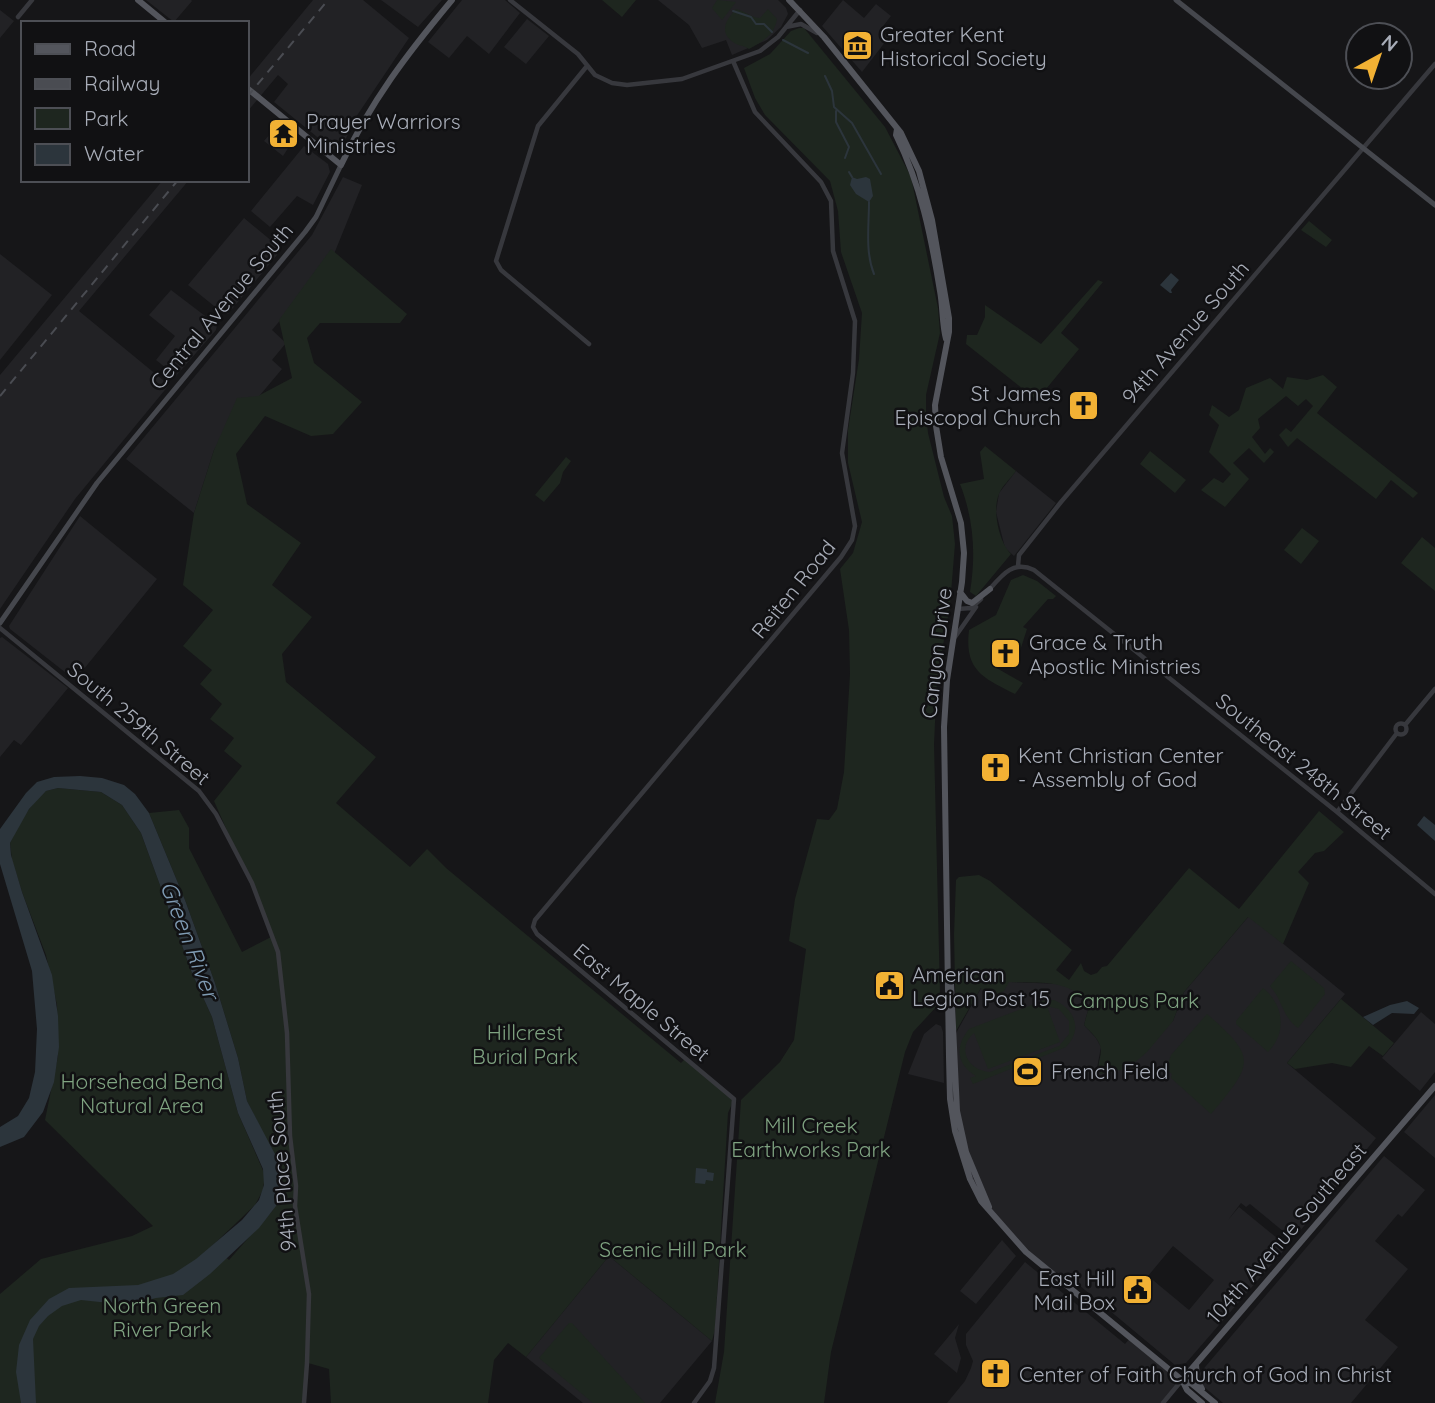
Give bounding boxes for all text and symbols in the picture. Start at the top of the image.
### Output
legend [21,21,248,182]
place label: Greater Kent Historical Society [880,21,1047,71]
north arrow [1344,21,1414,91]
museum icon: Greater Kent Historical Society [840,29,874,63]
text: N [1377,29,1403,57]
text: Road [84,35,136,61]
text: Railway [84,70,160,96]
text: Park [84,105,128,131]
place label: Prayer Warriors Ministries [306,108,461,158]
temple icon: Prayer Warriors Ministries [266,116,300,150]
text: Water [84,140,144,166]
street label: Central Avenue South [144,218,298,394]
street label: 94th Avenue South [1116,255,1254,409]
place label: St James Episcopal Church [894,380,1061,430]
church icon: St James Episcopal Church [1067,388,1101,422]
street label: Reiten Road [745,535,841,643]
street label: Canyon Drive [915,586,957,720]
place label: Grace & Truth Apostlic Ministries [1029,629,1201,679]
church icon: Grace & Truth Apostlic Ministries [989,637,1023,671]
street label: South 259th Street [62,656,216,790]
street label: Southeast 248th Street [1211,687,1397,845]
place label: Kent Christian Center - Assembly of God [1018,742,1224,792]
church icon: Kent Christian Center - Assembly of God [978,750,1012,784]
water label: Green River [154,877,227,1006]
street label: East Maple Street [569,937,715,1067]
place label: American Legion Post 15 [912,961,1050,1011]
public building icon: American Legion Post 15 [872,969,906,1003]
park label: Campus Park [1069,987,1199,1013]
park label: Hillcrest Burial Park [472,1019,578,1069]
sports icon: French Field [1011,1054,1045,1088]
place label: French Field [1051,1058,1168,1084]
park label: Horsehead Bend Natural Area [60,1068,224,1118]
street label: 94th Place South [261,1089,301,1253]
park label: Mill Creek Earthworks Park [731,1112,891,1162]
street label: 104th Avenue Southeast [1200,1137,1372,1329]
park label: Scenic Hill Park [599,1236,747,1262]
place label: East Hill Mail Box [1034,1265,1115,1315]
public building icon: East Hill Mail Box [1121,1273,1155,1307]
park label: North Green River Park [103,1292,221,1342]
church icon: Center of Faith Church of God in Christ [979,1357,1013,1391]
place label: Center of Faith Church of God in Christ [1019,1361,1392,1387]

